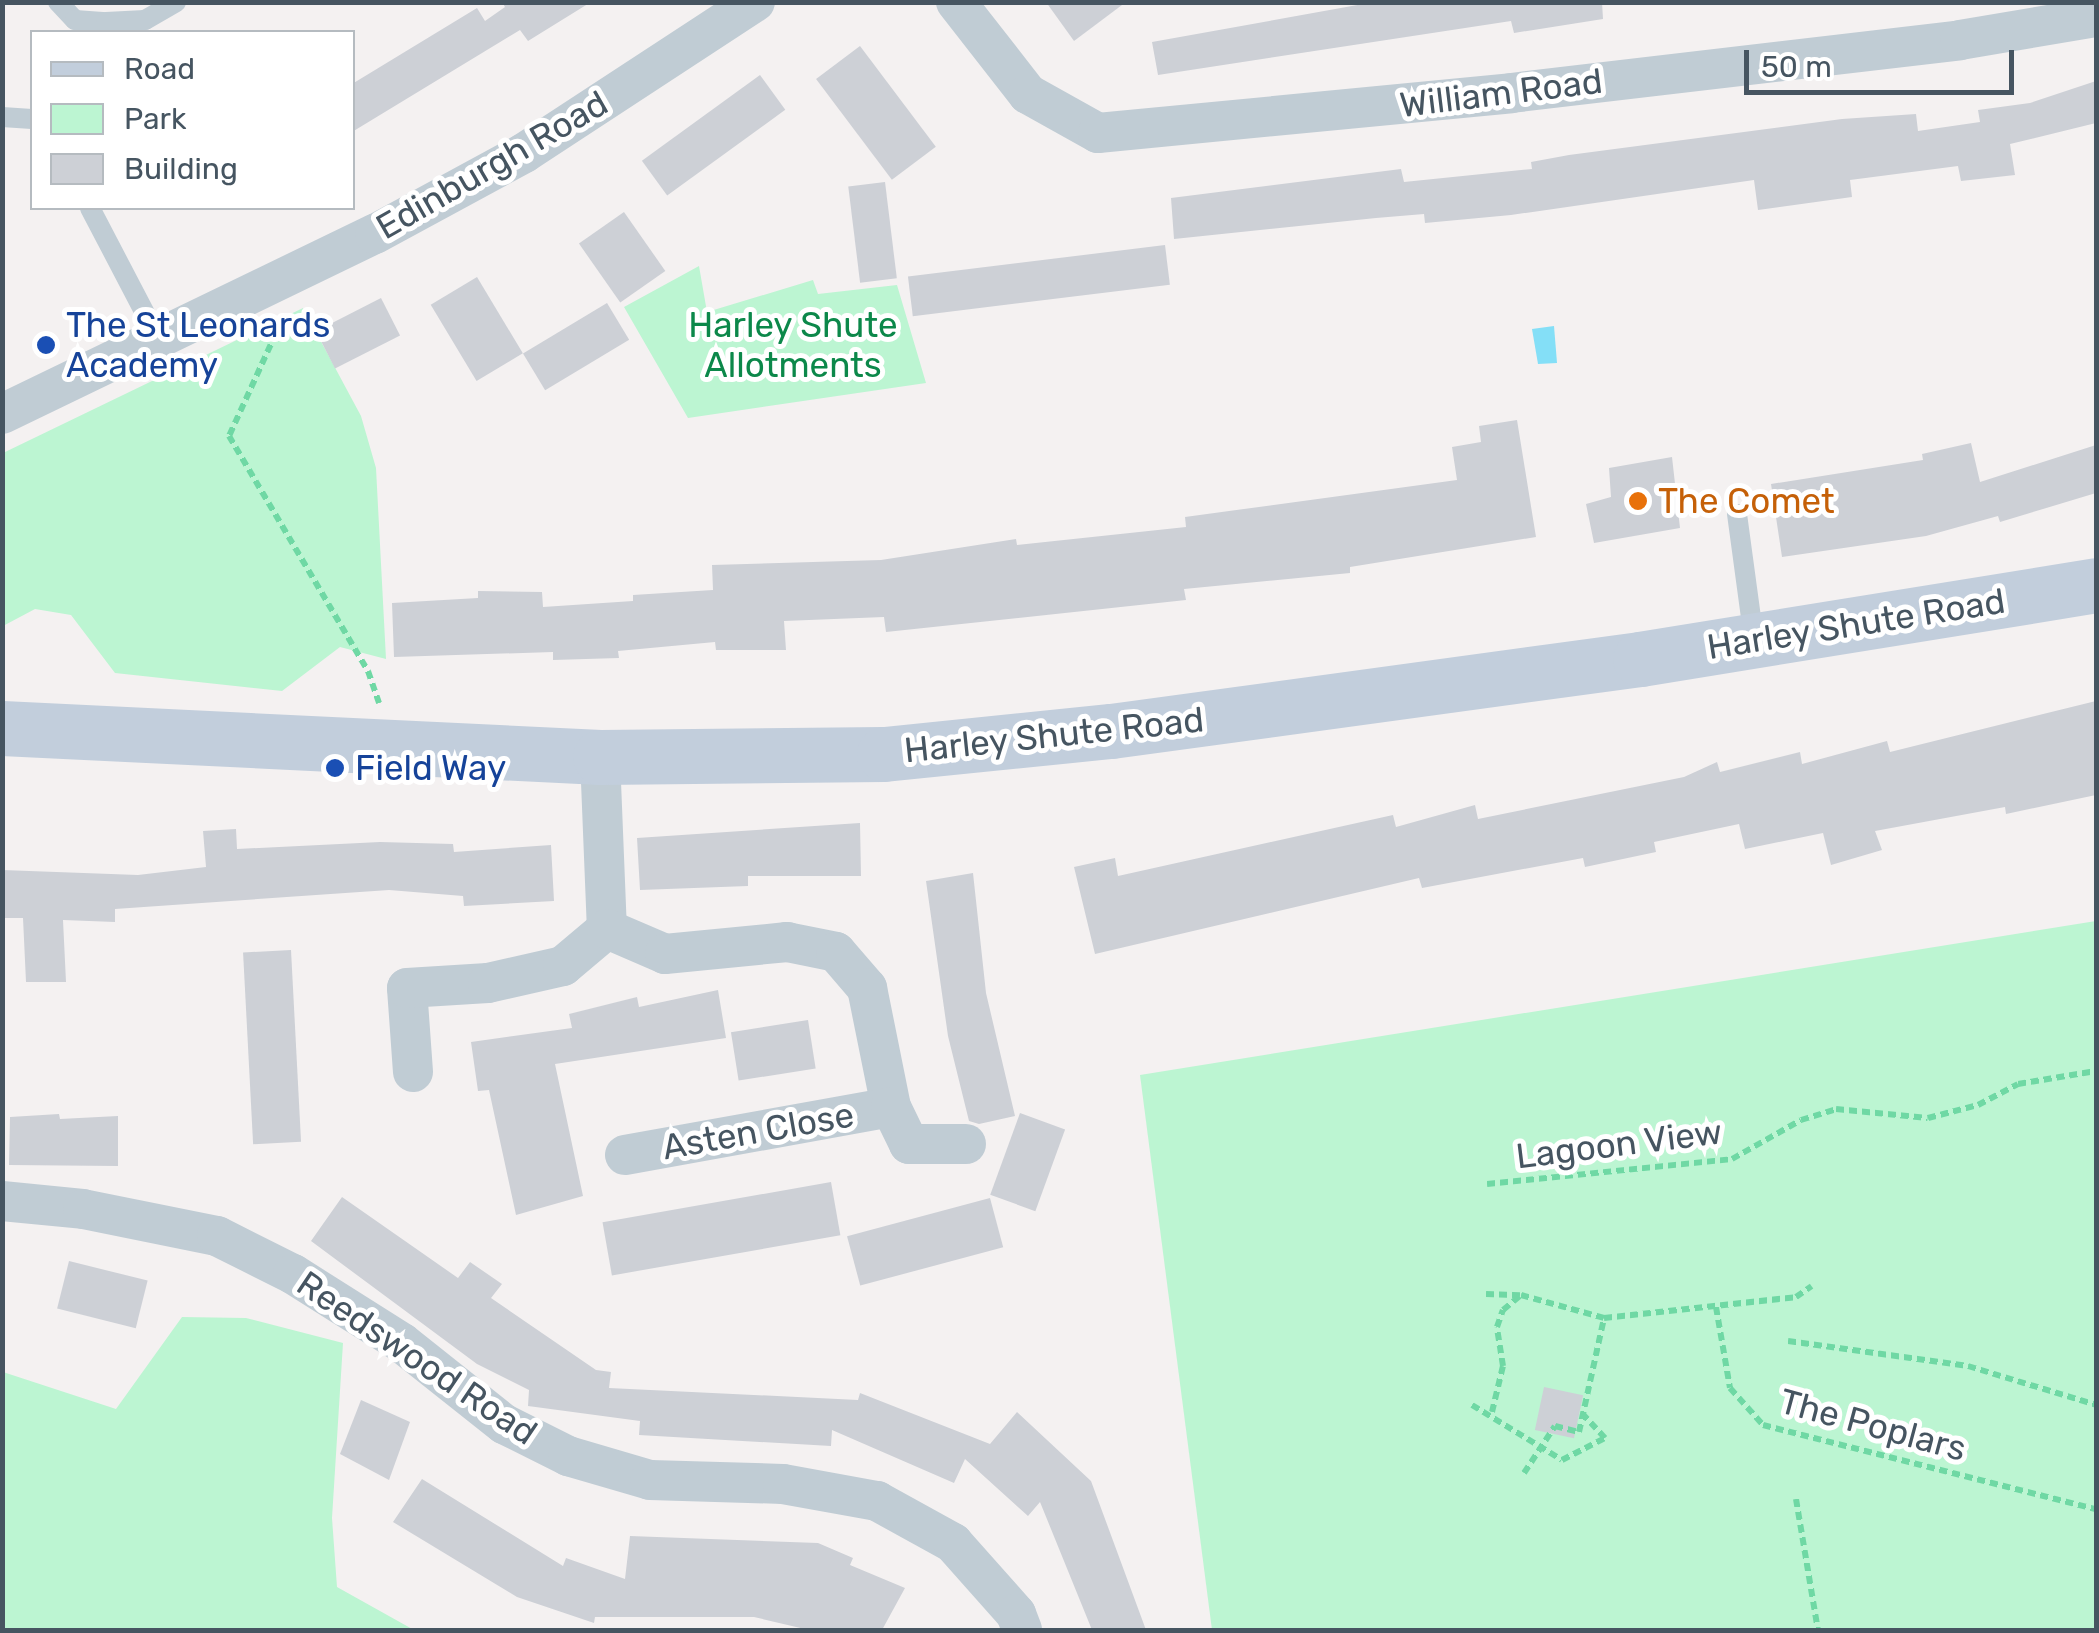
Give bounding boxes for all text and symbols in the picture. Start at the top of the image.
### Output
legend [30,30,355,210]
scale bar [1749,30,2019,92]
text: 50 m [1761,49,1832,85]
text: Road [124,51,195,87]
street label: William Road [1397,60,1605,126]
street label: Edinburgh Road [369,82,615,248]
text: Park [124,101,186,137]
text: Building [124,151,238,187]
place label: The St Leonards Academy [66,304,330,386]
park label: Harley Shute Allotments [688,304,898,386]
marker: The St Leonards Academy [35,334,57,356]
place label: The Comet [1658,480,1835,522]
marker: The Comet [1627,490,1649,512]
street label: Harley Shute Road [1704,580,2008,668]
street label: Harley Shute Road [902,698,1206,772]
place label: Field Way [355,747,507,789]
marker: Field Way [324,757,346,779]
street label: Asten Close [659,1094,857,1168]
street label: Lagoon View [1513,1110,1725,1178]
street label: Reedswood Road [289,1262,545,1454]
street label: The Poplars [1775,1380,1971,1470]

